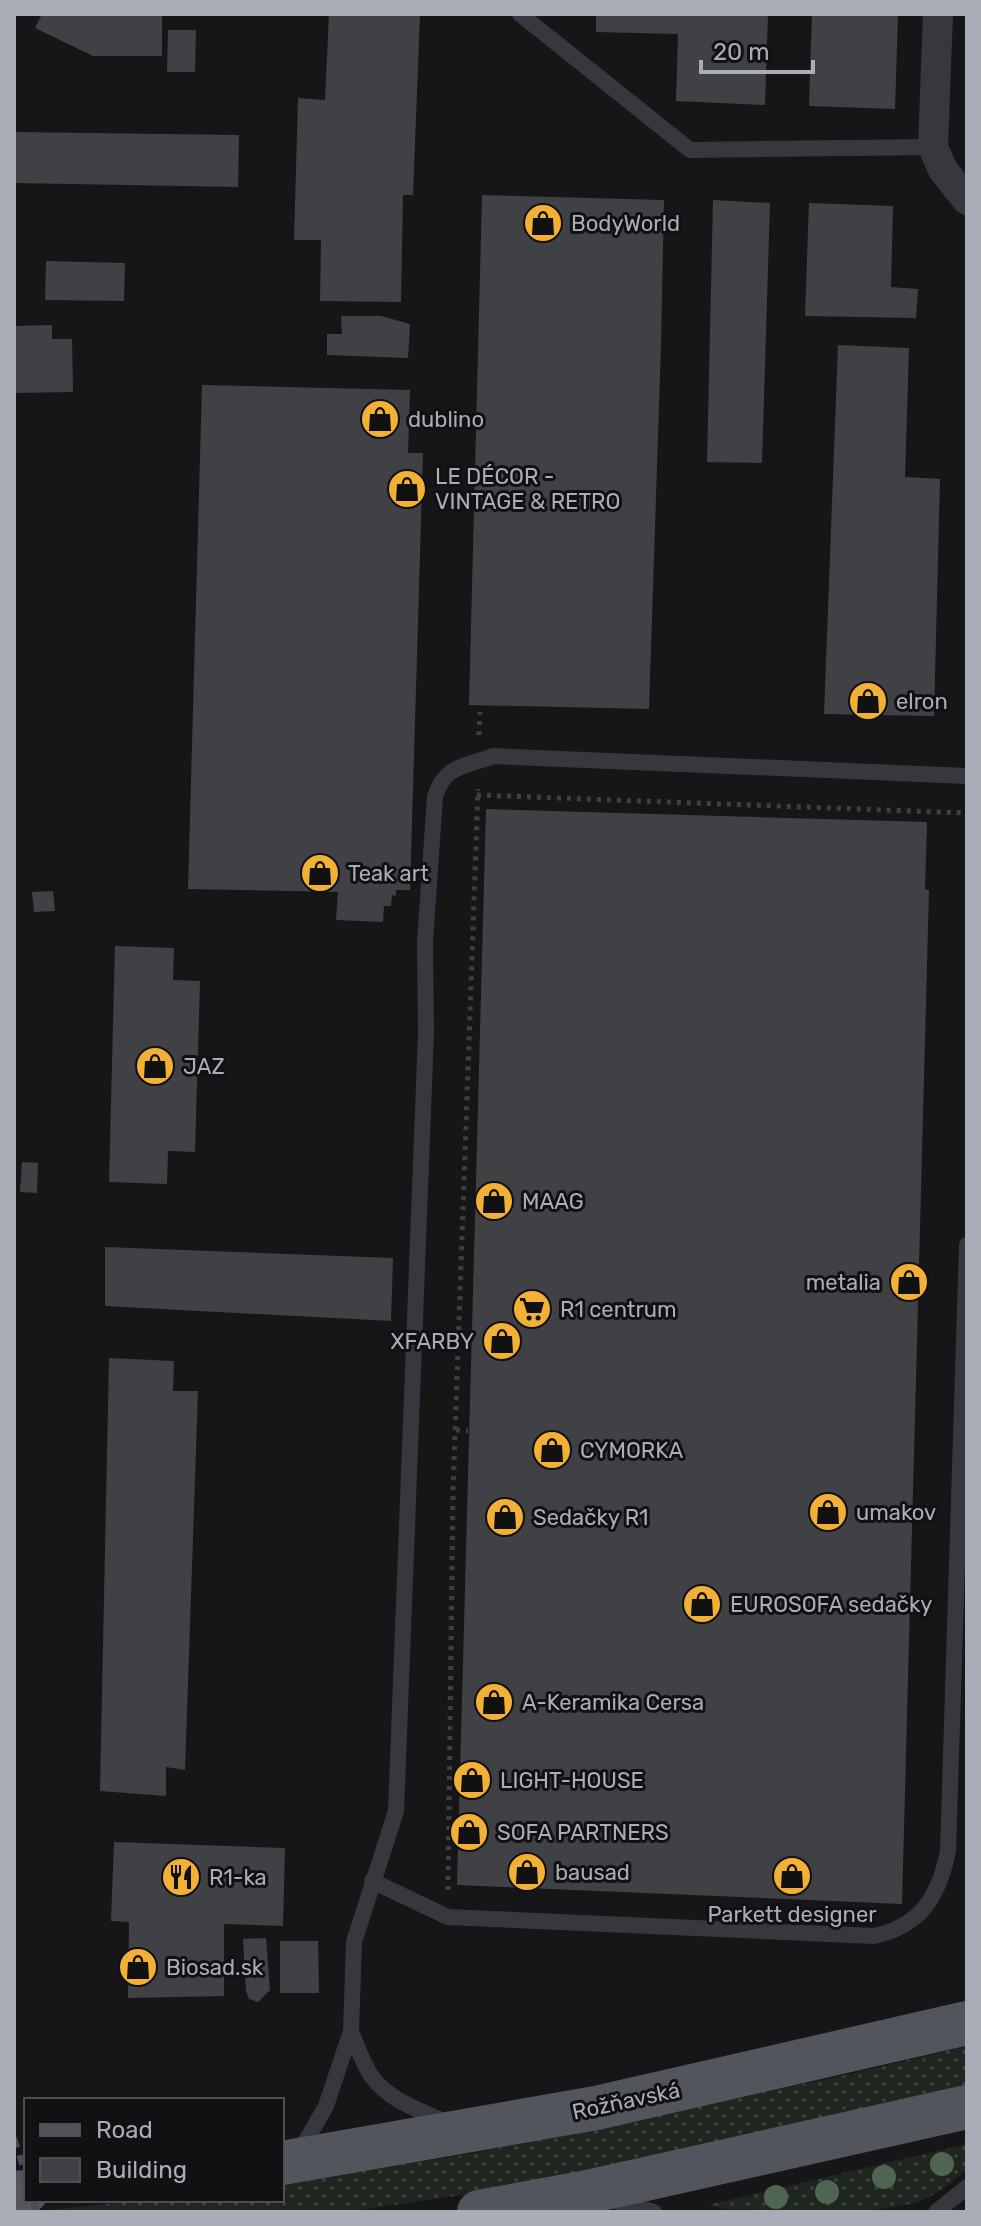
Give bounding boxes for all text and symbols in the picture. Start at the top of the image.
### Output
scale bar [701,24,813,74]
text: 20 m [713,38,770,66]
shop icon: BodyWorld [522,202,564,244]
place label: BodyWorld [571,210,680,237]
shop icon: dublino [359,398,401,440]
place label: dublino [408,406,484,433]
place label: LE DÉCOR - VINTAGE & RETRO [435,463,620,515]
shop icon: LE DÉCOR - VINTAGE & RETRO [386,468,428,510]
shop icon: elron [847,680,889,722]
place label: elron [896,688,948,715]
shop icon: Teak art [299,852,341,894]
place label: Teak art [348,860,429,887]
shop icon: JAZ [134,1045,176,1087]
place label: JAZ [183,1053,225,1080]
shop icon: MAAG [473,1180,515,1222]
place label: MAAG [522,1188,584,1215]
shop icon: metalia [888,1261,930,1303]
place label: metalia [806,1269,881,1296]
supermarket icon: R1 centrum [511,1288,553,1330]
place label: R1 centrum [560,1296,677,1323]
shop icon: XFARBY [481,1320,523,1362]
place label: XFARBY [391,1328,474,1355]
shop icon: CYMORKA [531,1429,573,1471]
place label: CYMORKA [580,1437,683,1464]
shop icon: umakov [807,1491,849,1533]
shop icon: Sedačky R1 [484,1496,526,1538]
place label: umakov [856,1499,936,1526]
place label: Sedačky R1 [533,1504,649,1531]
shop icon: EUROSOFA sedačky [681,1583,723,1625]
place label: EUROSOFA sedačky [730,1591,932,1618]
shop icon: A-Keramika Cersa [473,1681,515,1723]
place label: A-Keramika Cersa [522,1689,704,1716]
shop icon: LIGHT-HOUSE [451,1759,493,1801]
place label: LIGHT-HOUSE [500,1767,644,1794]
shop icon: SOFA PARTNERS [448,1811,490,1853]
place label: SOFA PARTNERS [497,1819,669,1846]
shop icon: bausad [506,1851,548,1893]
shop icon: Parkett designer [771,1855,813,1897]
restaurant icon: R1-ka [160,1856,202,1898]
place label: bausad [555,1859,630,1886]
place label: R1-ka [209,1864,267,1891]
place label: Parkett designer [707,1901,877,1928]
shop icon: Biosad.sk [117,1946,159,1988]
place label: Biosad.sk [166,1954,264,1981]
street label: Rožňavská [570,2076,682,2126]
legend [24,2098,284,2202]
text: Road [96,2116,153,2144]
text: Building [96,2156,187,2184]

